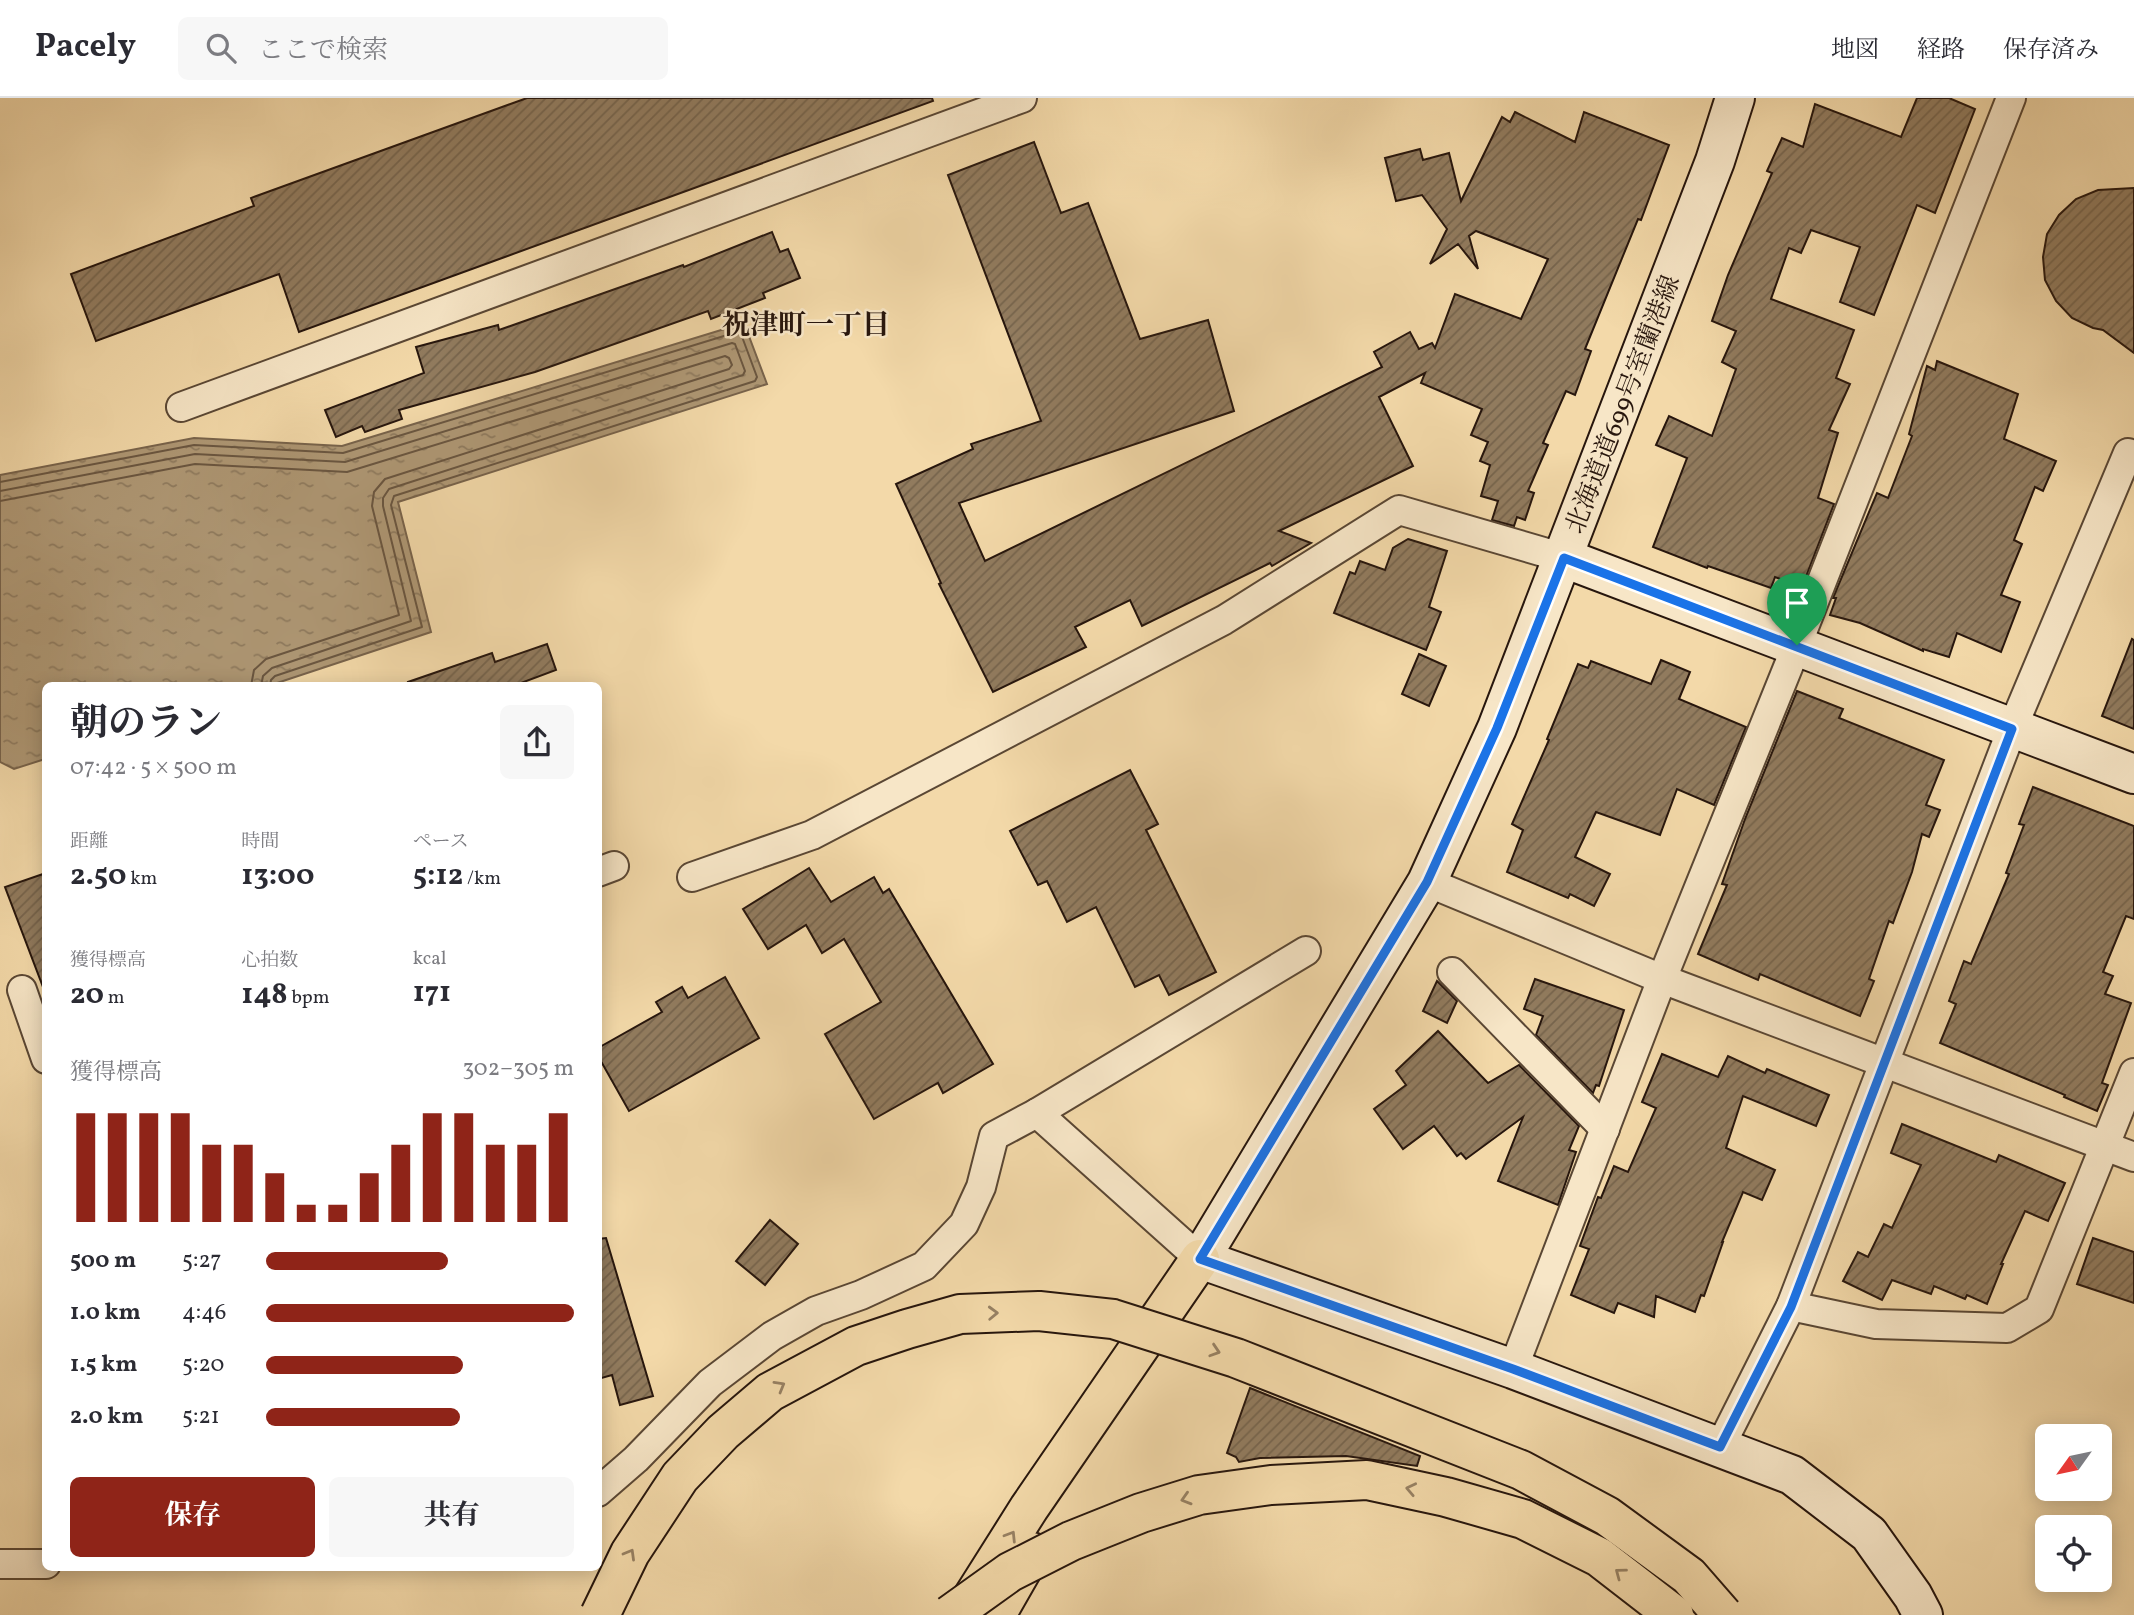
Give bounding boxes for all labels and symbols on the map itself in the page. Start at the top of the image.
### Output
street label: 北海道道699号室蘭港線 [1558,270,1690,539]
district label: 祝津町一丁目 [722,307,890,346]
pin [1767,573,1827,645]
one-way arrow [988,1305,999,1321]
one-way arrow [1209,1343,1221,1358]
one-way arrow [773,1381,786,1394]
north arrow [2035,1424,2112,1502]
one-way arrow [1405,1483,1417,1498]
one-way arrow [1180,1491,1192,1505]
one-way arrow [1003,1531,1016,1544]
one-way arrow [622,1549,635,1561]
one-way arrow [1615,1569,1628,1582]

